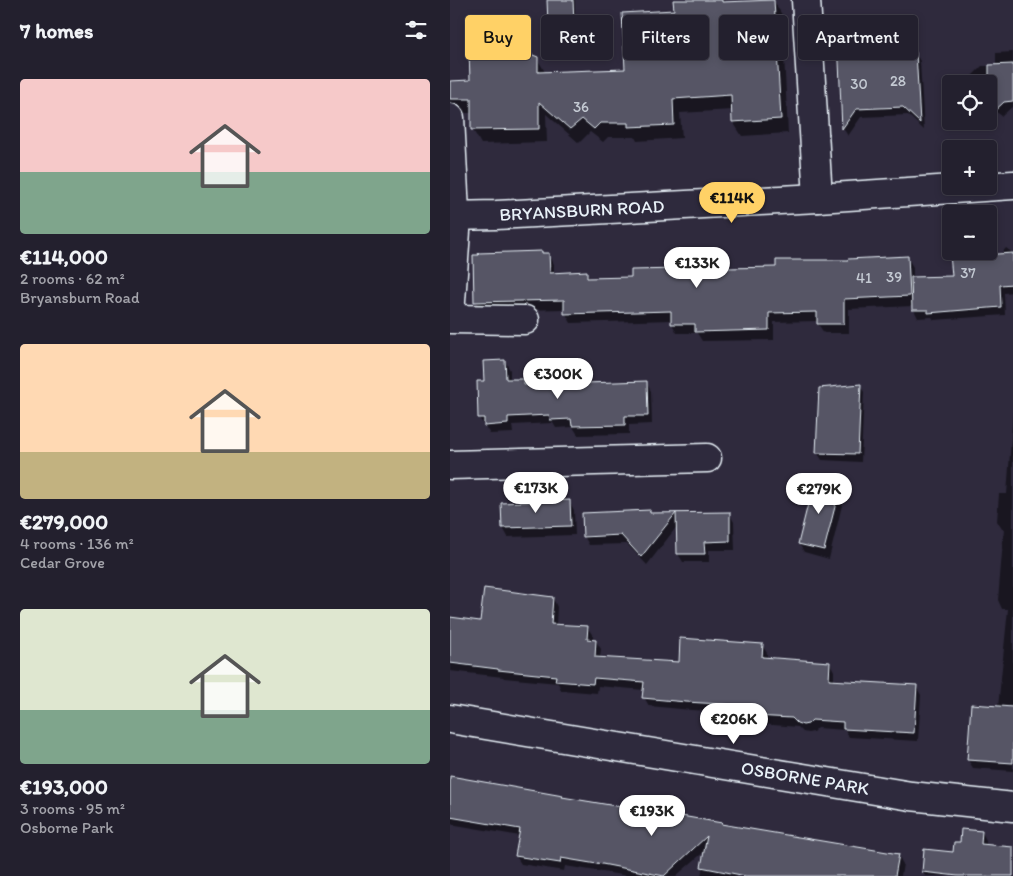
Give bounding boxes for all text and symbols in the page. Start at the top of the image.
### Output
chip: Buy [465,15,531,60]
chip: Rent [541,15,613,60]
chip: Filters [623,15,709,60]
chip: New [719,15,788,60]
chip: Apartment [798,15,918,60]
icon: filters [402,16,430,44]
text: 7 homes [20,18,94,43]
house number: 28 [890,72,906,90]
house number: 30 [850,75,868,93]
map controls [942,75,997,260]
button: locate [942,75,997,130]
house number: 36 [573,98,589,116]
icon: home [180,111,270,201]
button: + [942,140,997,195]
pin: €114K [697,182,767,224]
text: €114K [710,188,754,207]
street label: BRYANSBURN ROAD [499,195,665,226]
button: − [942,205,997,260]
text: €114,000 [20,244,108,269]
pin: €133K [662,246,732,289]
text: €133K [675,253,719,272]
house number: 37 [960,264,976,282]
house number: 39 [886,268,902,286]
text: 2 rooms · 62 m² [20,269,125,288]
house number: 41 [856,269,872,287]
text: Bryansburn Road [20,288,139,307]
pin: €300K [523,358,593,400]
text: €300K [534,364,582,383]
icon: home [180,376,270,466]
pin: €173K [501,472,571,514]
pin: €279K [784,472,854,515]
text: €173K [514,478,558,497]
text: €279K [797,479,841,498]
text: €279,000 [20,509,108,534]
text: 4 rooms · 136 m² [20,534,134,553]
text: Cedar Grove [20,553,105,572]
icon: home [180,641,270,731]
pin: €206K [699,702,769,745]
text: €206K [711,709,757,728]
street label: OSBORNE PARK [740,757,871,800]
text: €193,000 [20,774,108,799]
pin: €193K [617,794,687,837]
text: 3 rooms · 95 m² [20,799,125,818]
text: €193K [630,801,674,820]
text: Osborne Park [20,818,114,837]

